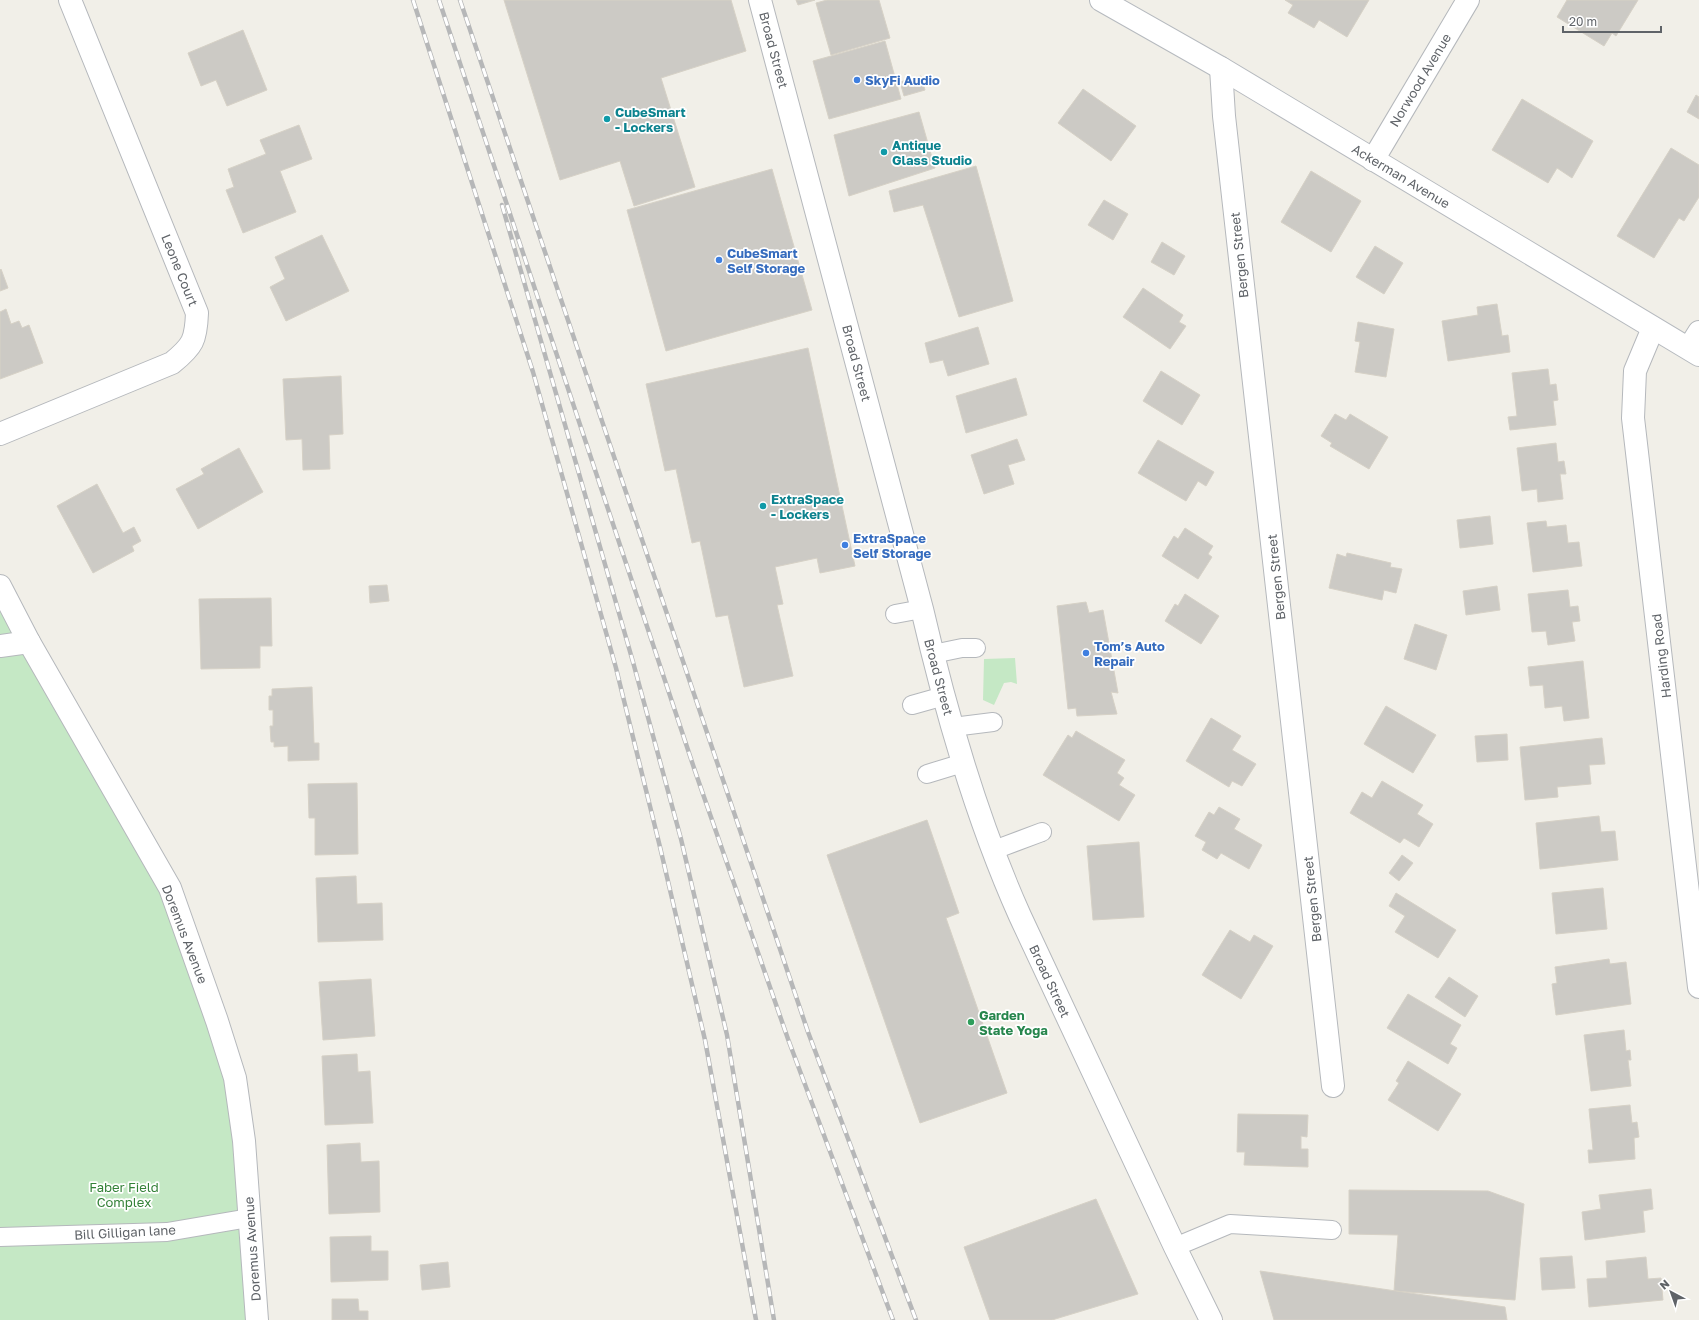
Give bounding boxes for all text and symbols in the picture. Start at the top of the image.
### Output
scale bar [1563,8,1661,34]
street label: Broad Street [756,10,792,90]
text: 20 m [1569,14,1597,29]
street label: Norwood Avenue [1386,30,1454,130]
place label: SkyFi Audio [865,72,940,88]
marker: SkyFi Audio [852,75,862,85]
place label: CubeSmart - Lockers [615,104,686,135]
marker: CubeSmart - Lockers [602,114,612,124]
place label: Antique Glass Studio [892,137,972,168]
street label: Ackerman Avenue [1349,140,1453,212]
marker: Antique Glass Studio [879,147,889,157]
street label: Bergen Street [1227,211,1251,299]
street label: Leone Court [158,232,202,308]
place label: CubeSmart Self Storage [727,245,806,276]
marker: CubeSmart Self Storage [714,255,724,265]
street label: Broad Street [839,323,875,403]
place label: ExtraSpace - Lockers [771,491,844,522]
marker: ExtraSpace - Lockers [758,501,768,511]
place label: ExtraSpace Self Storage [853,530,932,561]
street label: Bergen Street [1264,533,1288,621]
marker: ExtraSpace Self Storage [840,540,850,550]
street label: Harding Road [1648,613,1674,699]
street label: Broad Street [921,637,957,717]
place label: Tom’s Auto Repair [1094,638,1165,669]
marker: Tom’s Auto Repair [1081,648,1091,658]
street label: Bergen Street [1300,855,1324,943]
street label: Doremus Avenue [159,882,211,986]
street label: Broad Street [1026,942,1074,1020]
place label: Garden State Yoga [979,1007,1048,1038]
marker: Garden State Yoga [966,1017,976,1027]
park label: Faber Field Complex [89,1179,159,1210]
street label: Doremus Avenue [240,1196,264,1302]
street label: Bill Gilligan lane [74,1221,176,1243]
north arrow [1651,1272,1691,1312]
text: N [1657,1276,1672,1292]

